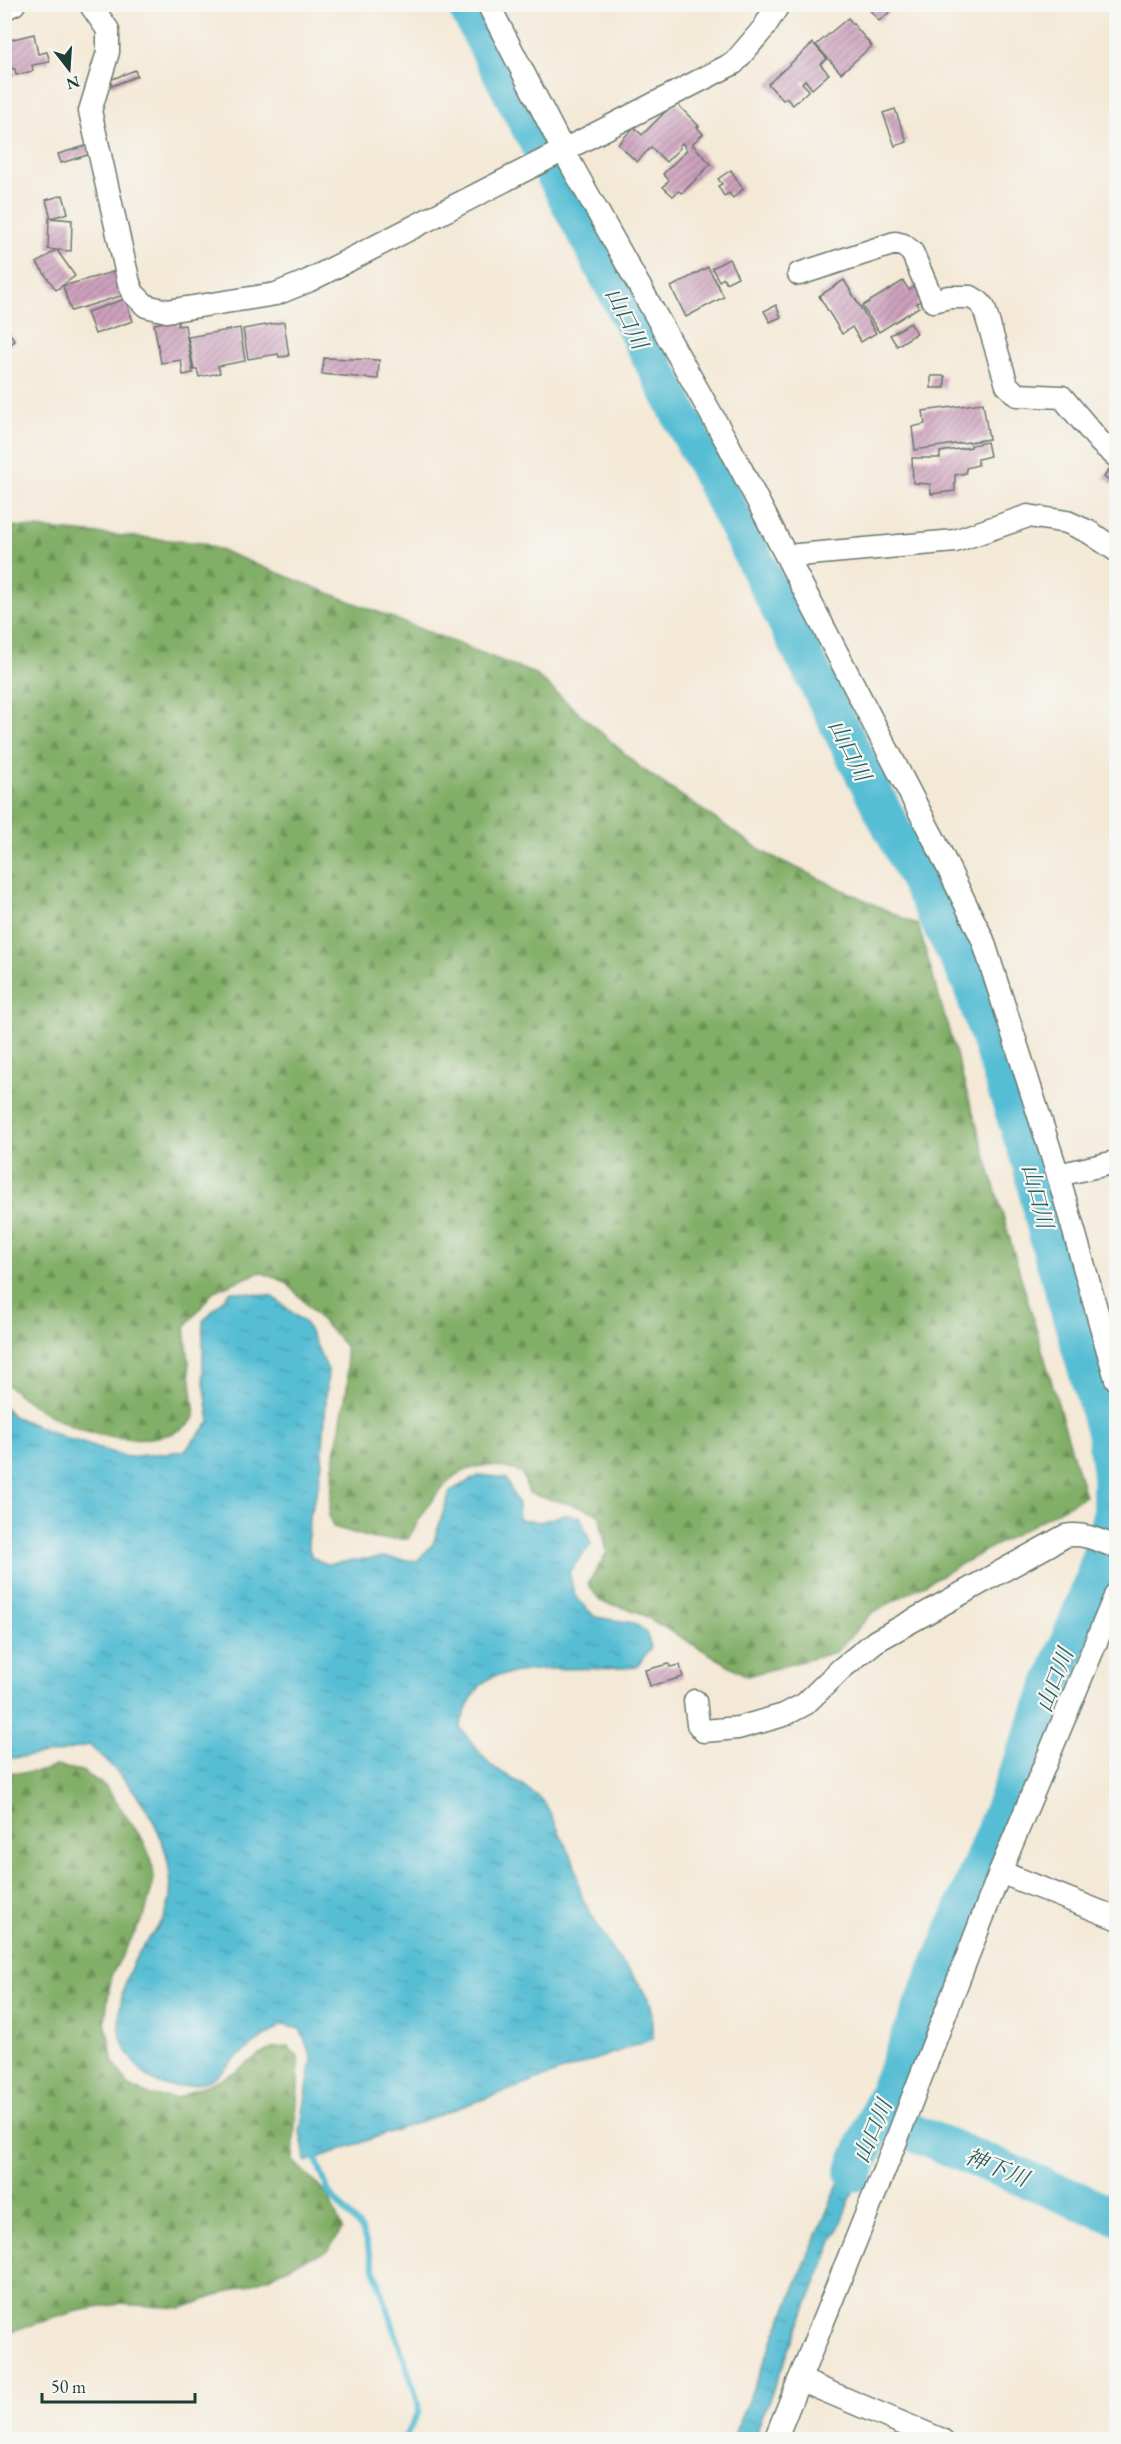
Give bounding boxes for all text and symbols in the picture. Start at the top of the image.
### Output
north arrow [39,39,99,99]
text: N [64,71,83,95]
water label: 山口川 [599,282,655,356]
water label: 山口川 [822,714,878,788]
water label: 山口川 [1015,1161,1060,1234]
water label: 山口川 [1029,1642,1081,1716]
water label: 山口川 [846,2093,899,2167]
water label: 神下川 [961,2142,1035,2194]
scale bar [42,2366,195,2404]
text: 50 m [51,2375,86,2398]

